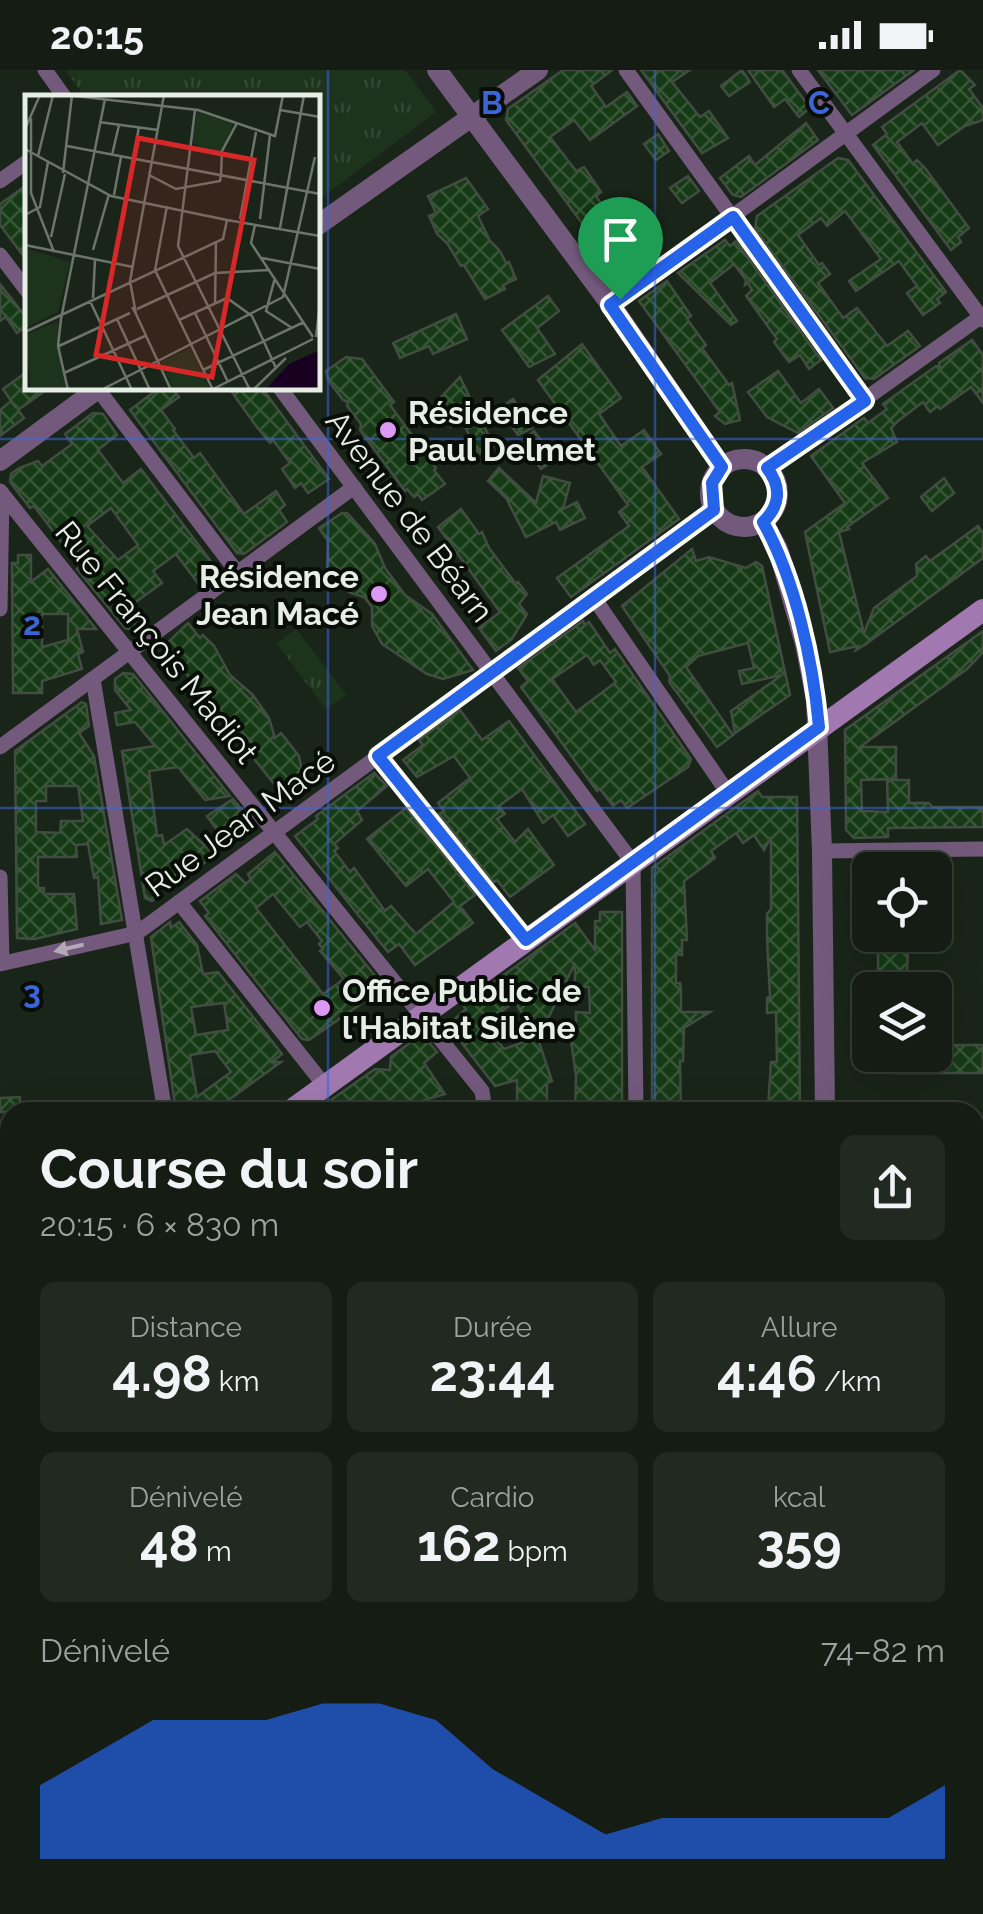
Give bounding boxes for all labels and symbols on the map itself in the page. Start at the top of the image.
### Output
text: B [481,84,503,121]
text: C [808,84,830,121]
inset map [25,95,320,390]
pin [578,197,663,300]
place label: Résidence Paul Delmet [408,394,596,468]
street label: Avenue de Béarn [319,403,501,629]
marker: Résidence Paul Delmet [377,419,399,441]
street label: Rue François Madiot [48,514,266,771]
place label: Résidence Jean Macé [196,558,359,632]
marker: Résidence Jean Macé [368,583,390,605]
text: 2 [23,605,41,642]
street label: Rue Jean Macé [138,742,342,904]
one-way arrow [53,941,84,957]
place label: Office Public de l'Habitat Silène [342,972,581,1046]
text: 3 [23,973,41,1010]
marker: Office Public de l'Habitat Silène [311,997,333,1019]

